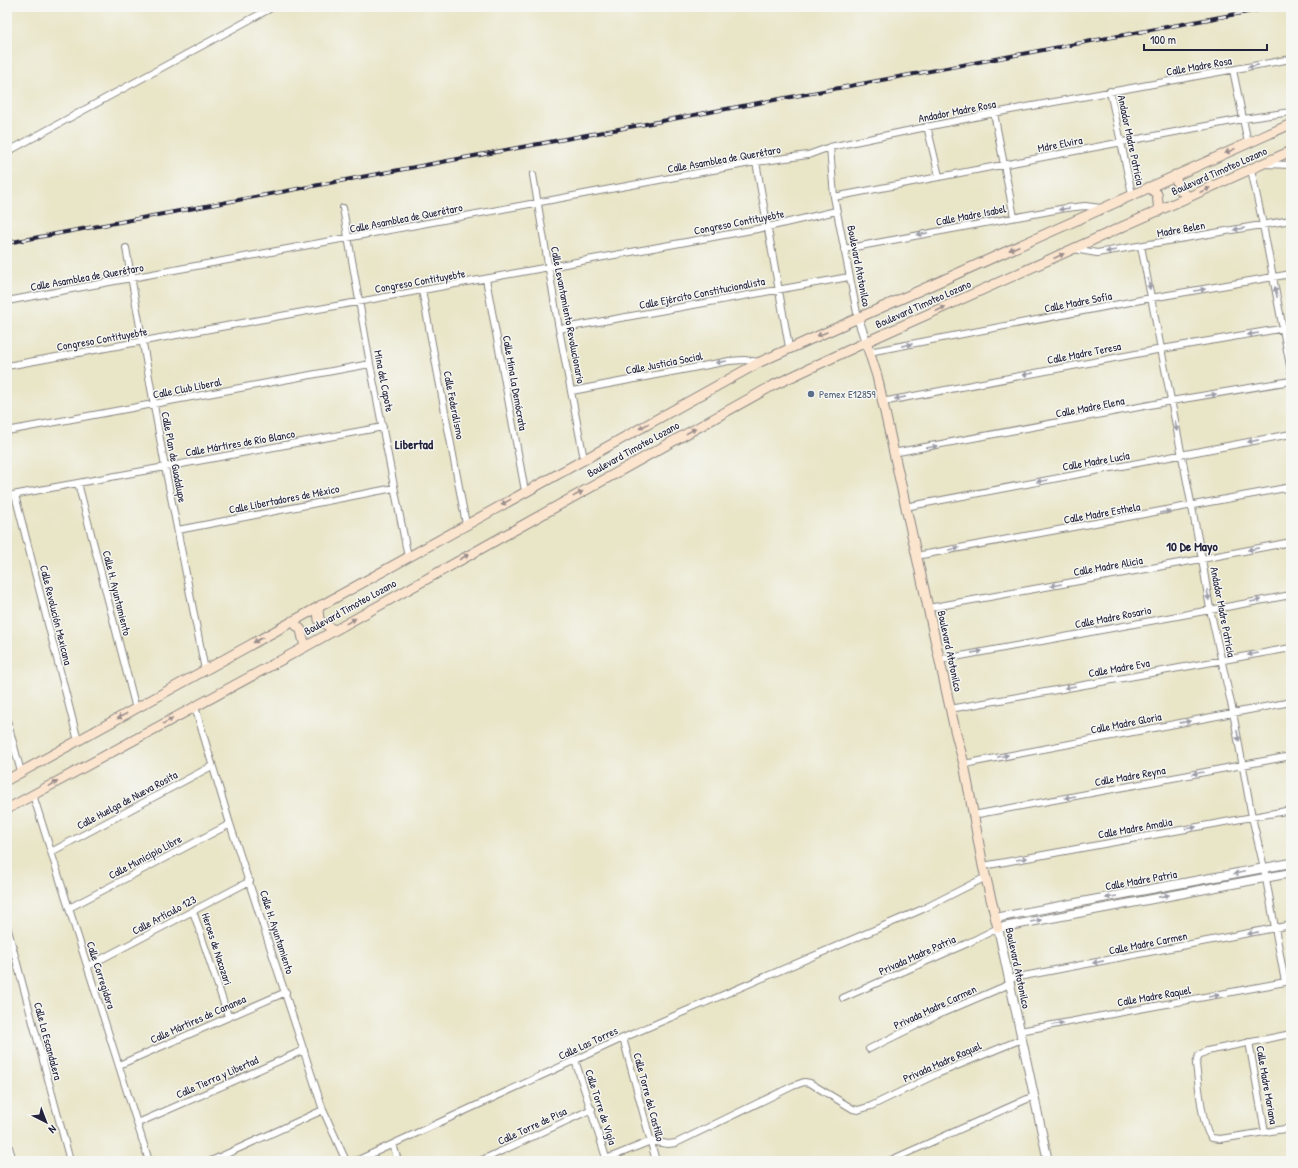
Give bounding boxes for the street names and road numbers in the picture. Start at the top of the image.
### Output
street label: Calle Madre Rosa [1165,53,1234,79]
street label: Andador Madre Patricia [1115,94,1148,187]
street label: Andador Madre Rosa [917,96,998,125]
street label: Mdre Elvira [1036,133,1084,155]
street label: Calle Asamblea de Querétaro [666,142,782,176]
street label: Boulevard Timoteo Lozano [1169,143,1269,198]
street label: Calle Asamblea de Querétaro [348,200,464,236]
street label: Calle Madre Isabel [935,201,1007,229]
street label: Congreso Contituyebte [693,206,786,238]
street label: Madre Belen [1156,218,1206,240]
street label: Boulevard Atotonilco [844,224,874,308]
street label: Calle Levantamiento Revolucionario [548,245,588,385]
street label: Calle Asamblea de Querétaro [29,260,145,294]
street label: Congreso Contituyebte [374,266,467,296]
street label: Calle Ejército Constitucionalista [638,274,767,312]
street label: Boulevard Timoteo Lozano [873,276,973,331]
street label: Calle Madre Sofía [1043,288,1114,315]
street label: Congreso Contituyebte [56,324,149,354]
street label: Calle Mina La Demócrata [500,334,530,432]
street label: Calle Madre Teresa [1046,339,1123,367]
street label: Mina del Capote [371,349,397,414]
street label: Calle Justicia Social [624,349,704,377]
street label: Calle Federalismo [441,370,468,441]
street label: Calle Club Liberal [152,374,222,401]
street label: Calle Madre Elena [1054,393,1126,421]
street label: Calle Plan de Guadalupe [158,410,190,504]
street label: Boulevard Timoteo Lozano [585,418,682,480]
street label: Calle Mártires de Río Blanco [184,426,296,460]
street label: Calle Madre Lucía [1061,448,1131,474]
street label: Calle Libertadores de México [228,481,341,517]
street label: Calle Madre Esthela [1063,499,1142,527]
street label: Calle H. Ayuntamiento [100,549,134,637]
street label: Calle Madre Alicia [1072,553,1144,579]
street label: Calle Revolución Mexicana [37,564,75,667]
street label: Andador Madre Patricia [1207,566,1239,659]
street label: Boulevard Timoteo Lozano [302,576,399,638]
street label: Calle Madre Rosario [1074,603,1153,631]
street label: Boulevard Atotonilco [935,609,966,693]
street label: Calle Madre Eva [1087,656,1151,680]
street label: Calle Madre Gloria [1089,709,1163,737]
street label: Calle Madre Reyna [1094,763,1167,789]
street label: Calle Huelga de Nueva Rosita [74,767,180,832]
street label: Calle Madre Amalia [1097,814,1174,841]
street label: Calle Municipio Libre [106,832,185,882]
street label: Calle Madre Patria [1104,867,1179,893]
street label: Calle H. Ayuntamiento [257,888,297,976]
street label: Calle Artículo 123 [130,892,198,938]
street label: Heroes de Nacozari [199,911,235,987]
street label: Boulevard Atotonilco [1003,926,1034,1010]
street label: Calle Madre Carmen [1108,929,1188,957]
street label: Privada Madre Patria [876,932,958,978]
street label: Calle Corregidora [84,940,119,1011]
street label: Privada Madre Carmen [891,982,979,1032]
street label: Calle Madre Raquel [1116,983,1192,1009]
street label: Calle Mártires de Cananea [148,991,249,1046]
street label: Calle La Escandalera [31,1001,65,1082]
street label: Calle Las Torres [556,1023,620,1063]
street label: Privada Madre Raquel [901,1038,983,1086]
street label: Calle Madre Mariana [1253,1045,1281,1126]
street label: Calle Torre del Castillo [630,1051,668,1143]
street label: Calle Tierra y Libertad [174,1052,261,1101]
street label: Calle Torre de Vigía [582,1068,620,1147]
street label: Calle Torre de Pisa [495,1104,569,1148]

